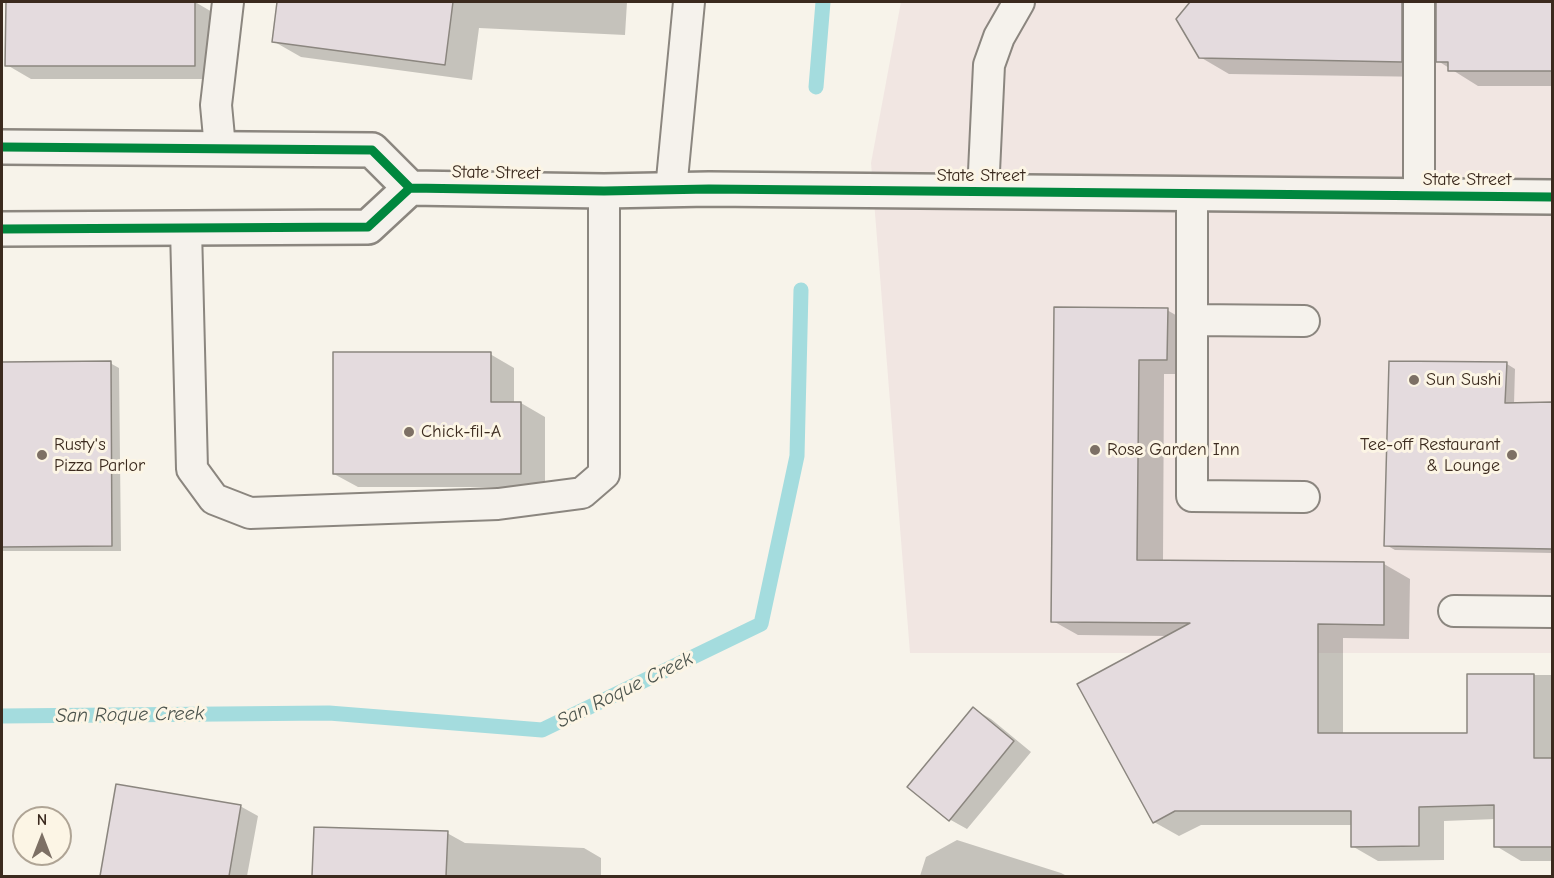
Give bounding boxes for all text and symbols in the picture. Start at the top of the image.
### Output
street label: State Street [452,161,540,185]
street label: State Street [937,165,1025,187]
street label: State Street [1423,169,1511,191]
place label: Sun Sushi [1426,369,1501,391]
marker: Sun Sushi [1407,373,1421,387]
place label: Chick-fil-A [421,421,501,443]
marker: Chick-fil-A [402,425,416,439]
place label: Rusty's Pizza Parlor [54,434,145,476]
place label: Tee-off Restaurant & Lounge [1360,434,1500,476]
place label: Rose Garden Inn [1107,439,1240,461]
marker: Rose Garden Inn [1088,443,1102,457]
marker: Rusty's Pizza Parlor [35,448,49,462]
marker: Tee-off Restaurant & Lounge [1505,448,1519,462]
water label: San Roque Creek [553,647,697,733]
water label: San Roque Creek [55,702,205,728]
north arrow [12,806,72,866]
text: N [37,811,47,829]

